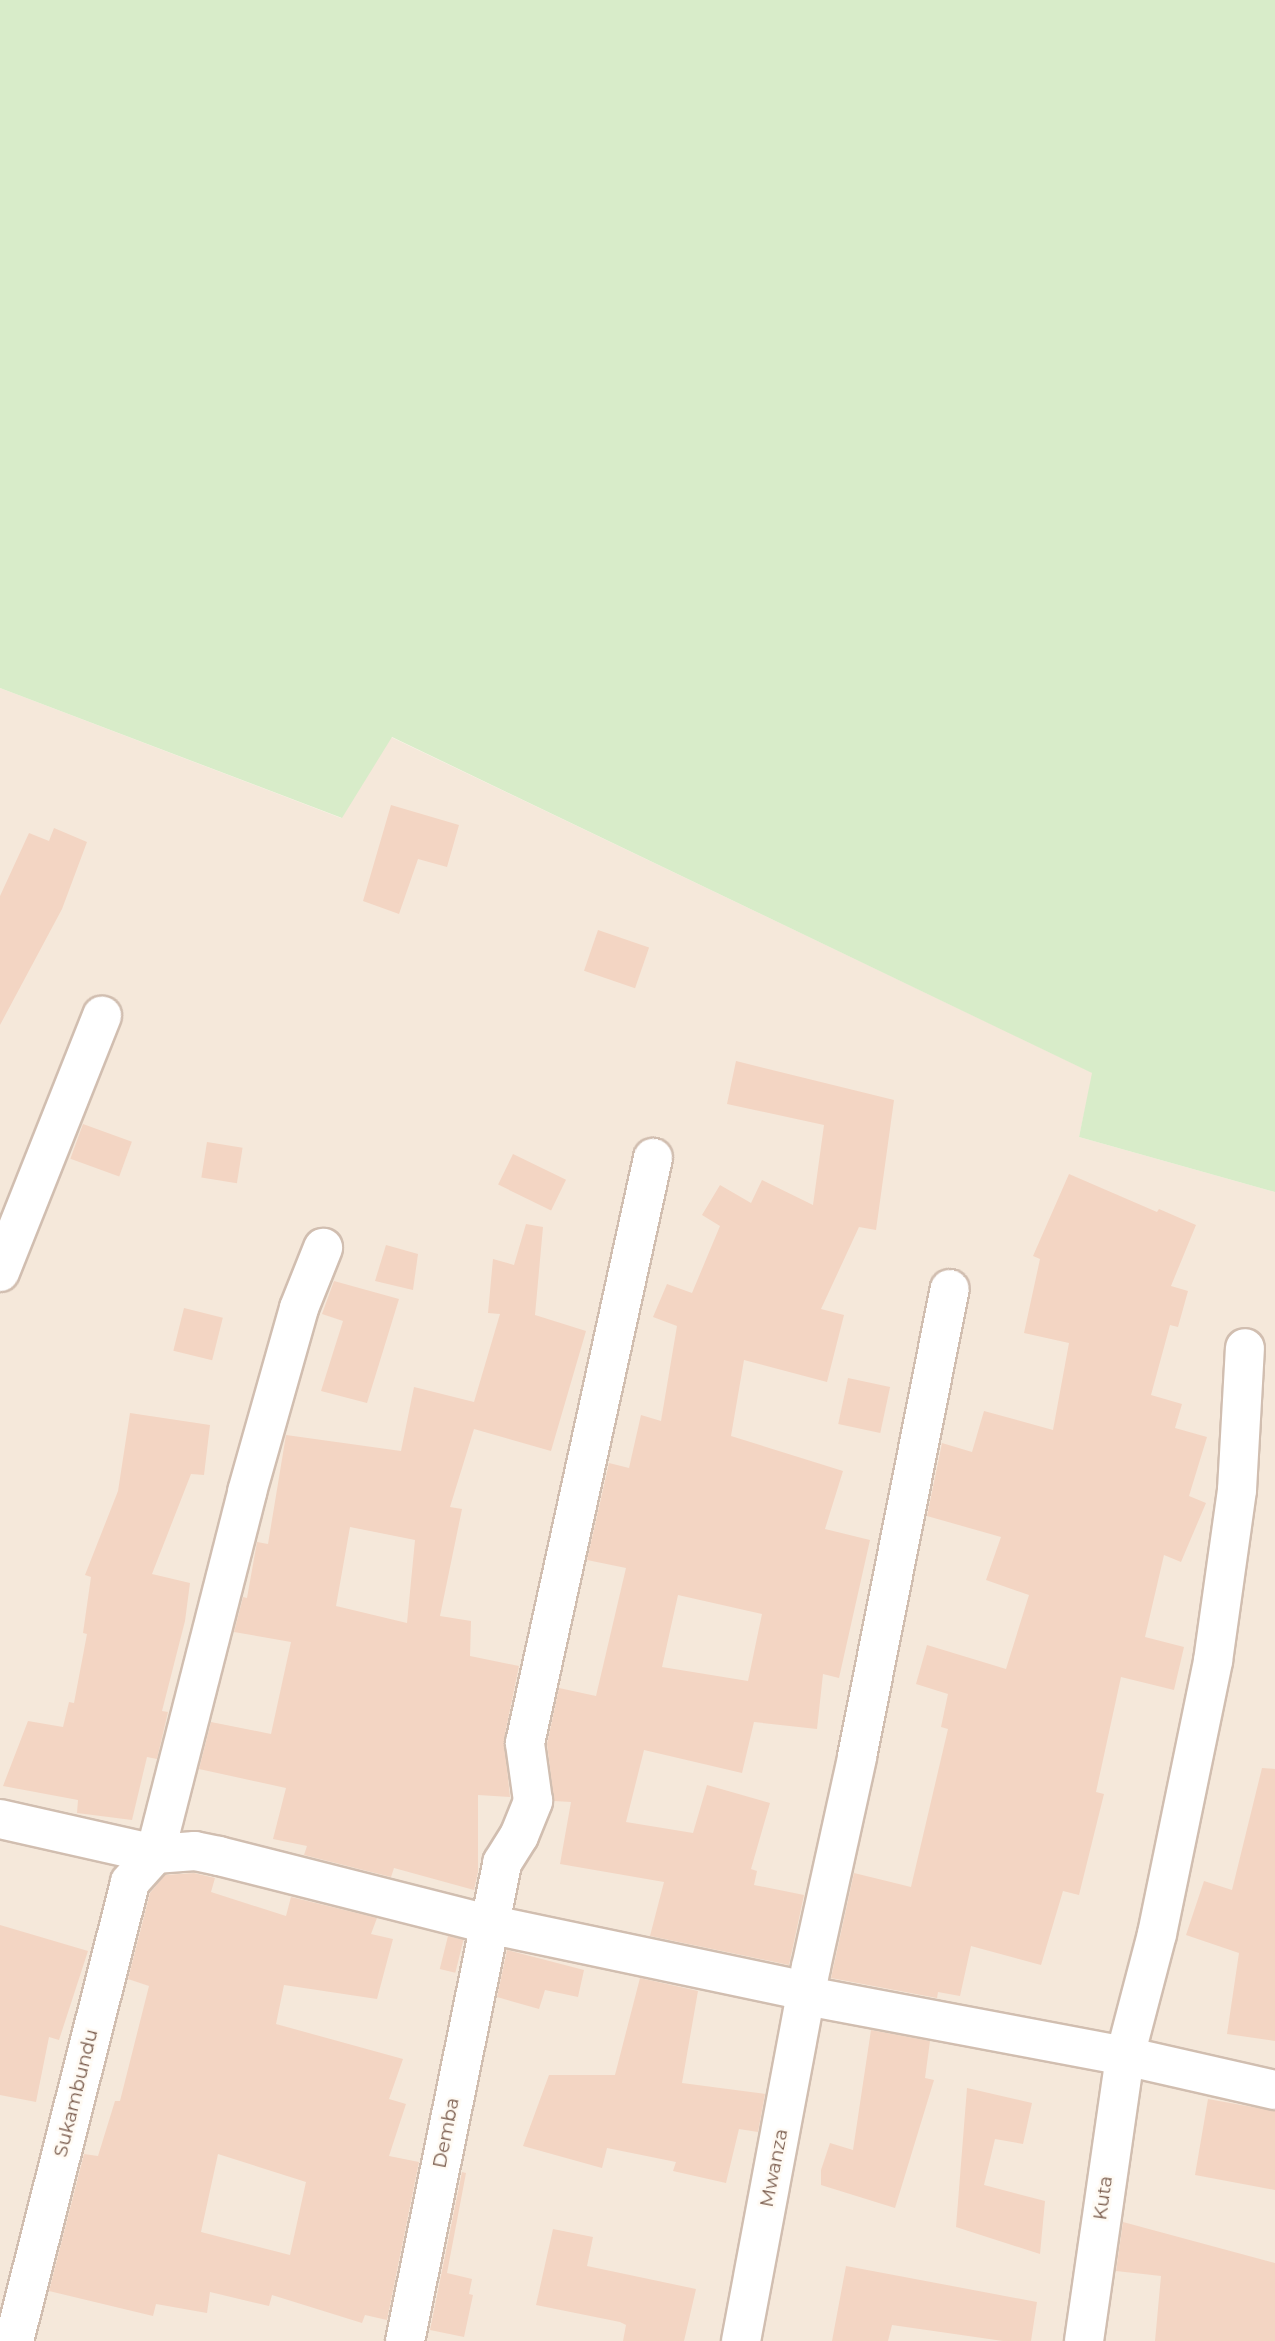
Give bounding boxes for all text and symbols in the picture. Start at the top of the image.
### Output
street label: Sukambundu [49,2027,103,2159]
street label: Demba [428,2096,464,2170]
street label: Mwanza [755,2127,793,2209]
street label: Kuta [1089,2174,1117,2222]

